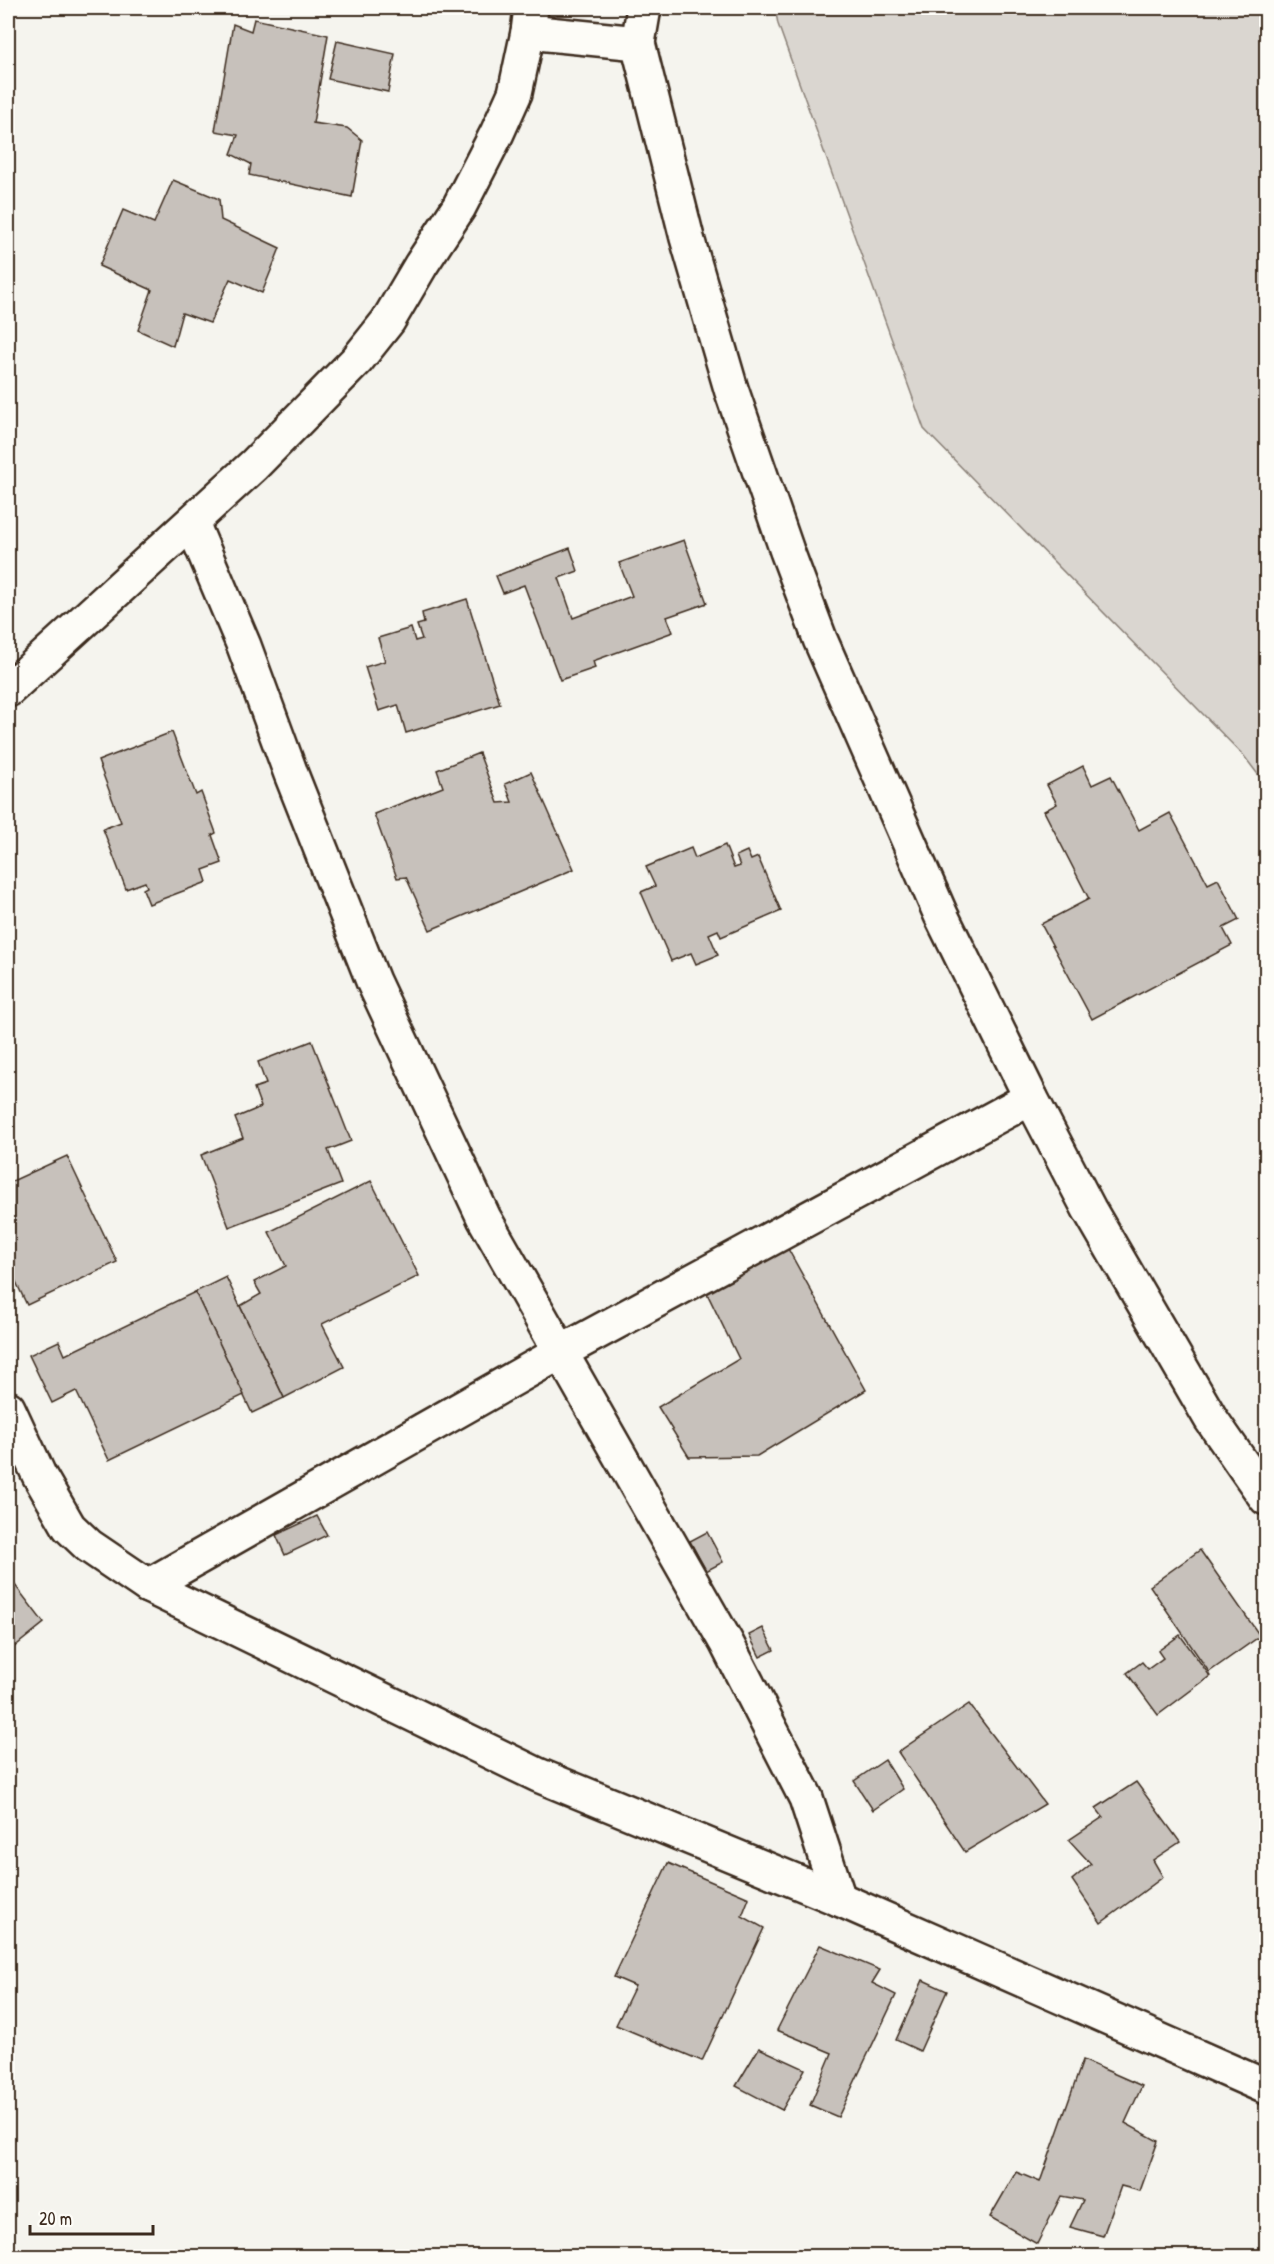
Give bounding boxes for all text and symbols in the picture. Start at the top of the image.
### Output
scale bar [30,2198,153,2236]
text: 20 m [39,2206,72,2231]

